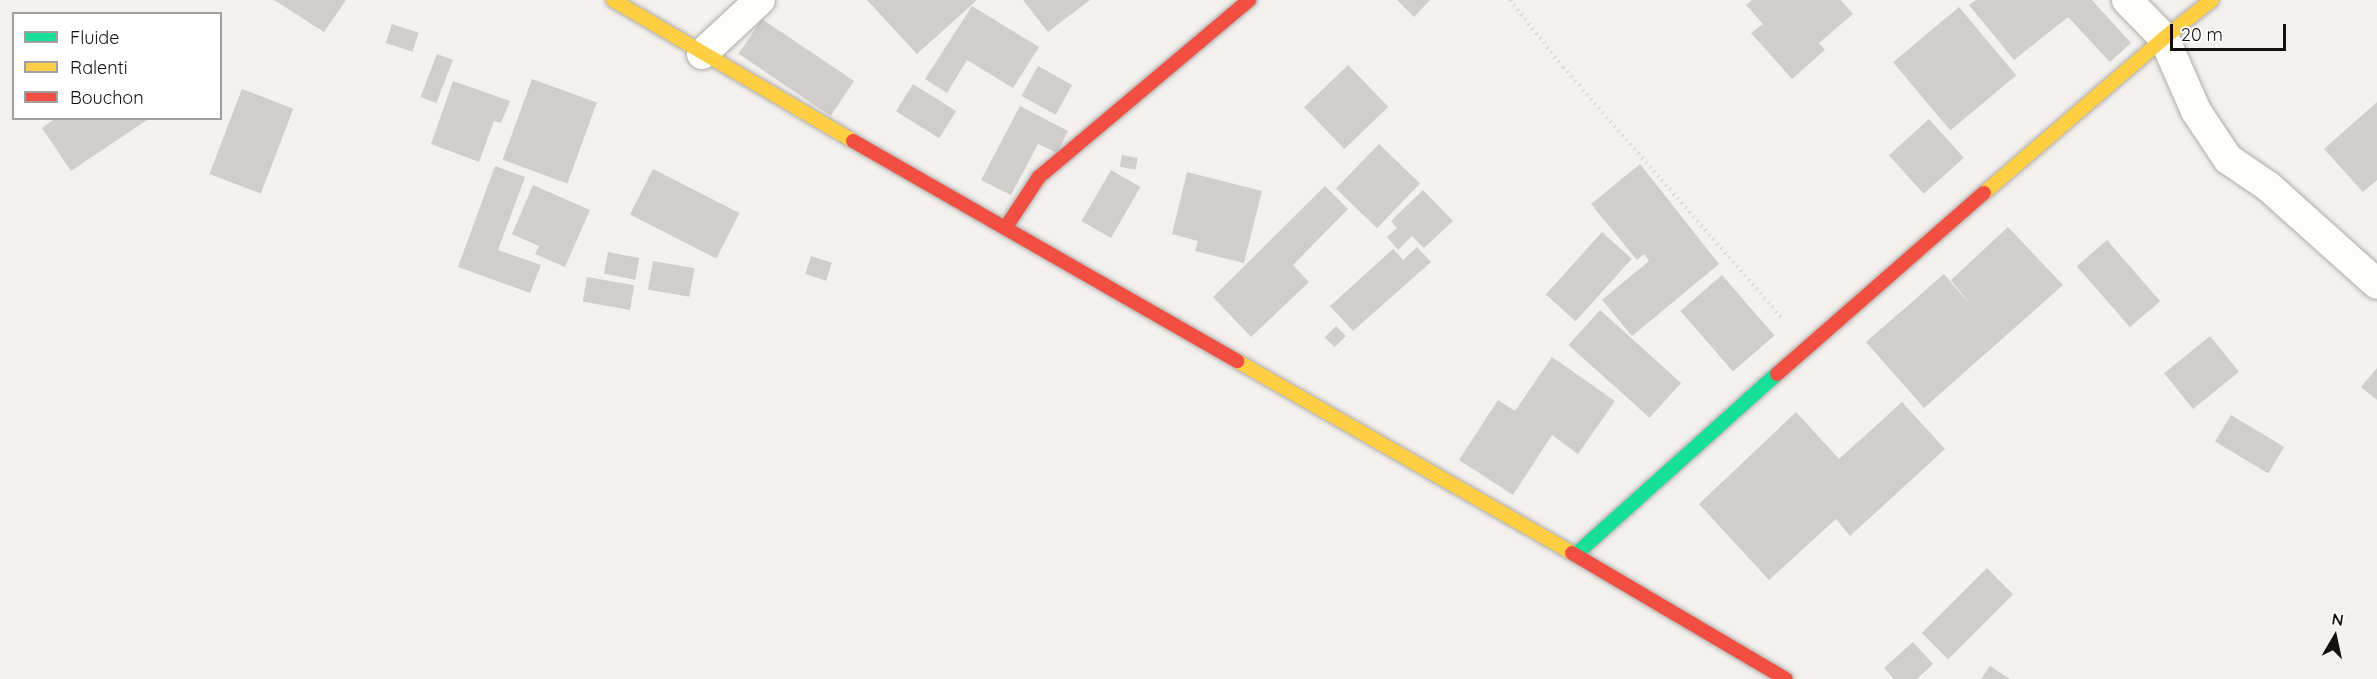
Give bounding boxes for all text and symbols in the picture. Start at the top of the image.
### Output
legend [12,12,222,120]
scale bar [2173,12,2288,50]
text: 20 m [2181,23,2223,46]
text: Fluide [70,26,119,49]
text: Ralenti [70,56,128,79]
text: Bouchon [70,86,144,109]
north arrow [2305,607,2365,667]
text: N [2330,608,2345,630]

